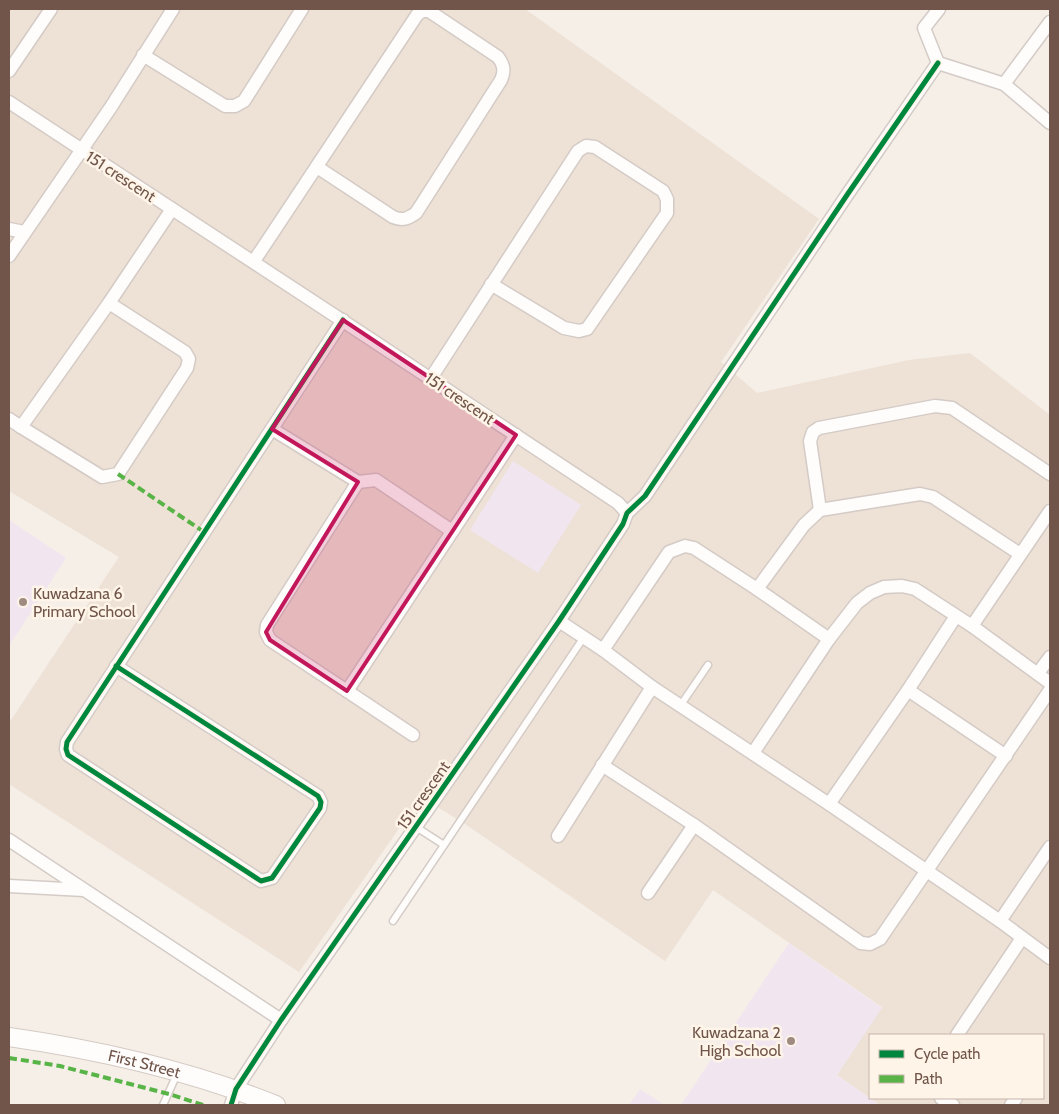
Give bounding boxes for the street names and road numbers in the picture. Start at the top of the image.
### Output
street label: 151 crescent [82,147,160,206]
street label: 151 crescent [422,368,498,429]
street label: 151 crescent [393,757,454,833]
street label: First Street [106,1046,183,1082]

